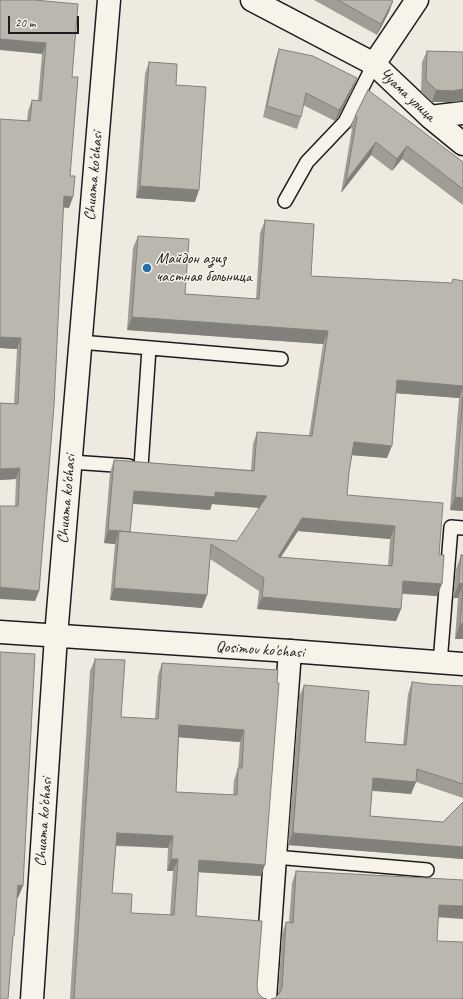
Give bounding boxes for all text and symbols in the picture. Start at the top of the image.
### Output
scale bar [10,8,81,34]
text: 20 m [15,15,35,31]
street label: Чуама улица [375,64,439,126]
street label: Chuama ko'chasi [81,131,107,221]
place label: Майдон азиз частная больница [156,249,252,287]
marker: Майдон азиз частная больница [141,262,153,274]
street label: Chuama ko'chasi [54,454,80,544]
street label: Qosimov ko'chasi [215,637,305,663]
street label: Chuama ko'chasi [31,777,57,867]

